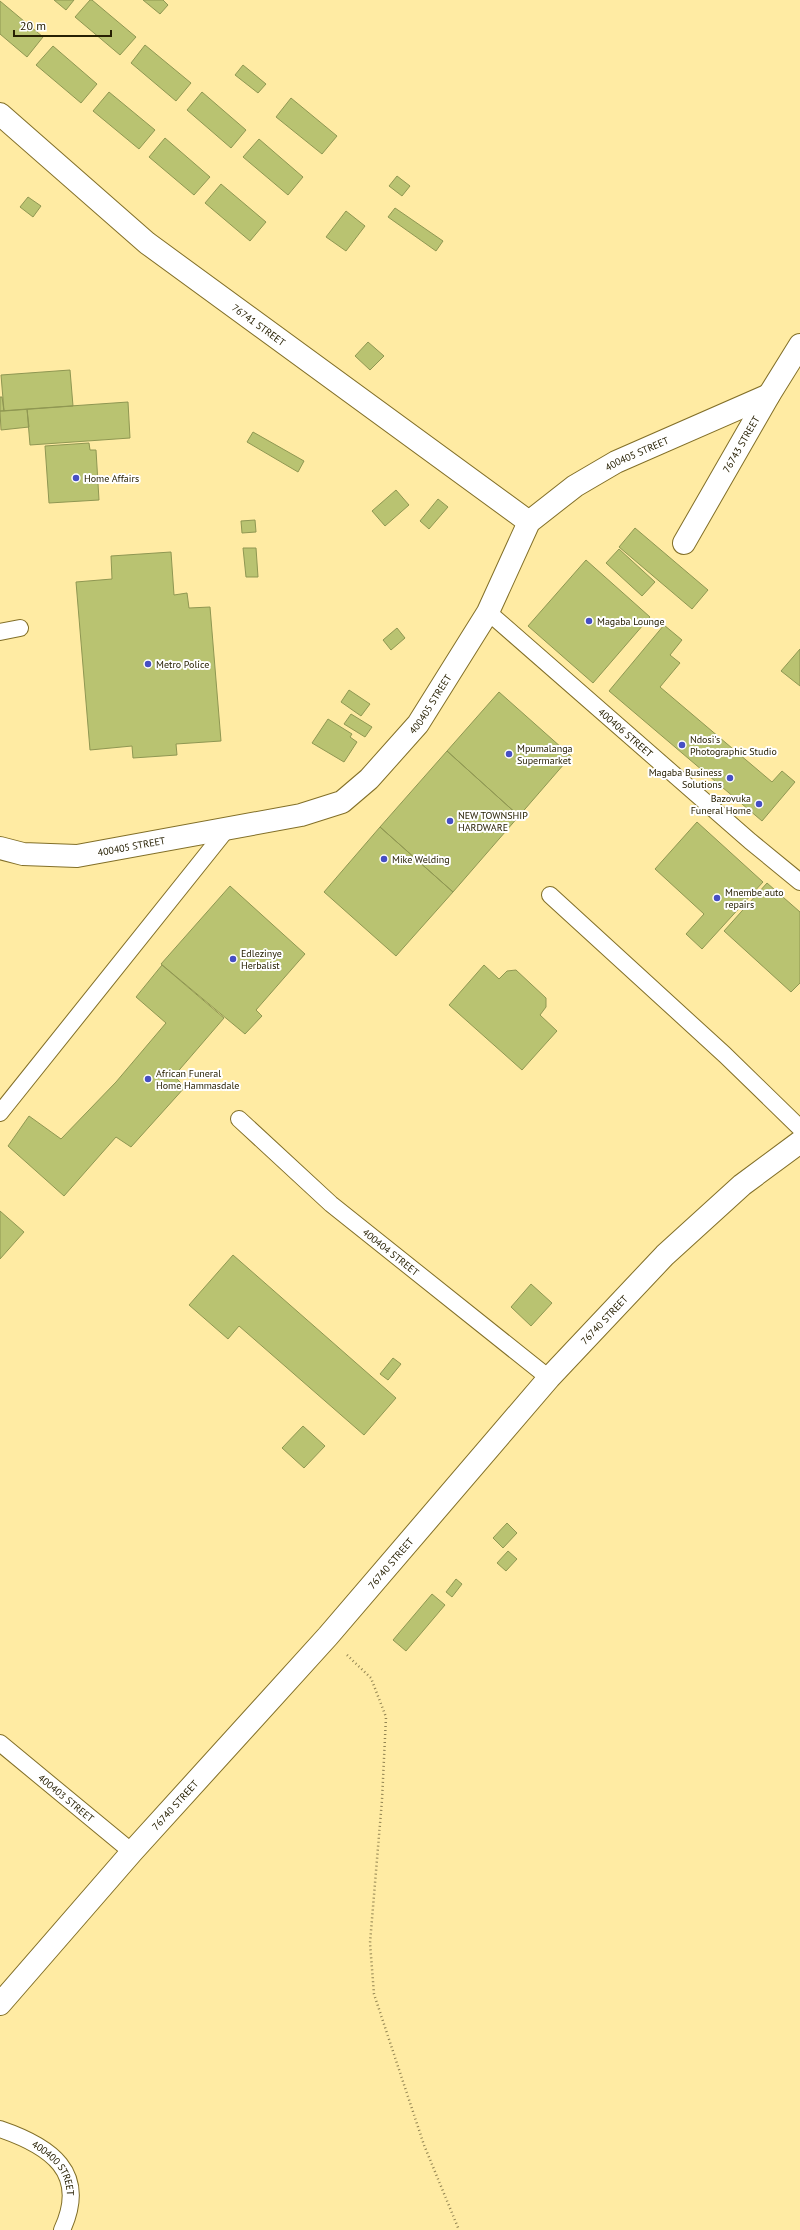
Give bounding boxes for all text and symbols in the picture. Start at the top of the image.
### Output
scale bar [14,12,111,38]
text: 20 m [20,18,46,33]
street label: 76741 STREET [229,301,288,349]
street label: 76743 STREET [719,413,762,475]
street label: 400405 STREET [603,433,671,474]
place label: Home Affairs [84,472,139,485]
marker: Home Affairs [71,473,81,483]
place label: Magaba Lounge [597,615,664,628]
marker: Magaba Lounge [584,616,594,626]
place label: Metro Police [156,658,209,671]
marker: Metro Police [143,659,153,669]
street label: 400405 STREET [406,671,454,736]
street label: 400406 STREET [596,705,656,760]
place label: Ndosi's Photographic Studio [690,733,777,758]
marker: Ndosi's Photographic Studio [677,740,687,750]
place label: Mpumalanga Supermarket [517,742,573,767]
marker: Mpumalanga Supermarket [504,749,514,759]
place label: Magaba Business Solutions [649,766,722,791]
marker: Magaba Business Solutions [725,773,735,783]
place label: Bazovuka Funeral Home [691,792,751,817]
marker: Bazovuka Funeral Home [754,799,764,809]
place label: NEW TOWNSHIP HARDWARE [458,809,528,834]
marker: NEW TOWNSHIP HARDWARE [445,816,455,826]
street label: 400405 STREET [96,833,167,859]
place label: Mike Welding [392,853,450,866]
marker: Mike Welding [379,854,389,864]
place label: Mnembe auto repairs [725,886,784,911]
marker: Mnembe auto repairs [712,893,722,903]
place label: Edlezinye Herbalist [241,947,282,972]
marker: Edlezinye Herbalist [228,954,238,964]
place label: African Funeral Home Hammasdale [156,1067,239,1092]
marker: African Funeral Home Hammasdale [143,1074,153,1084]
street label: 400404 STREET [360,1225,422,1279]
street label: 76740 STREET [578,1292,631,1347]
street label: 76740 STREET [365,1535,416,1591]
street label: 400403 STREET [36,1771,97,1825]
street label: 76740 STREET [149,1777,201,1833]
street label: 400400 STREET [30,2137,77,2196]

